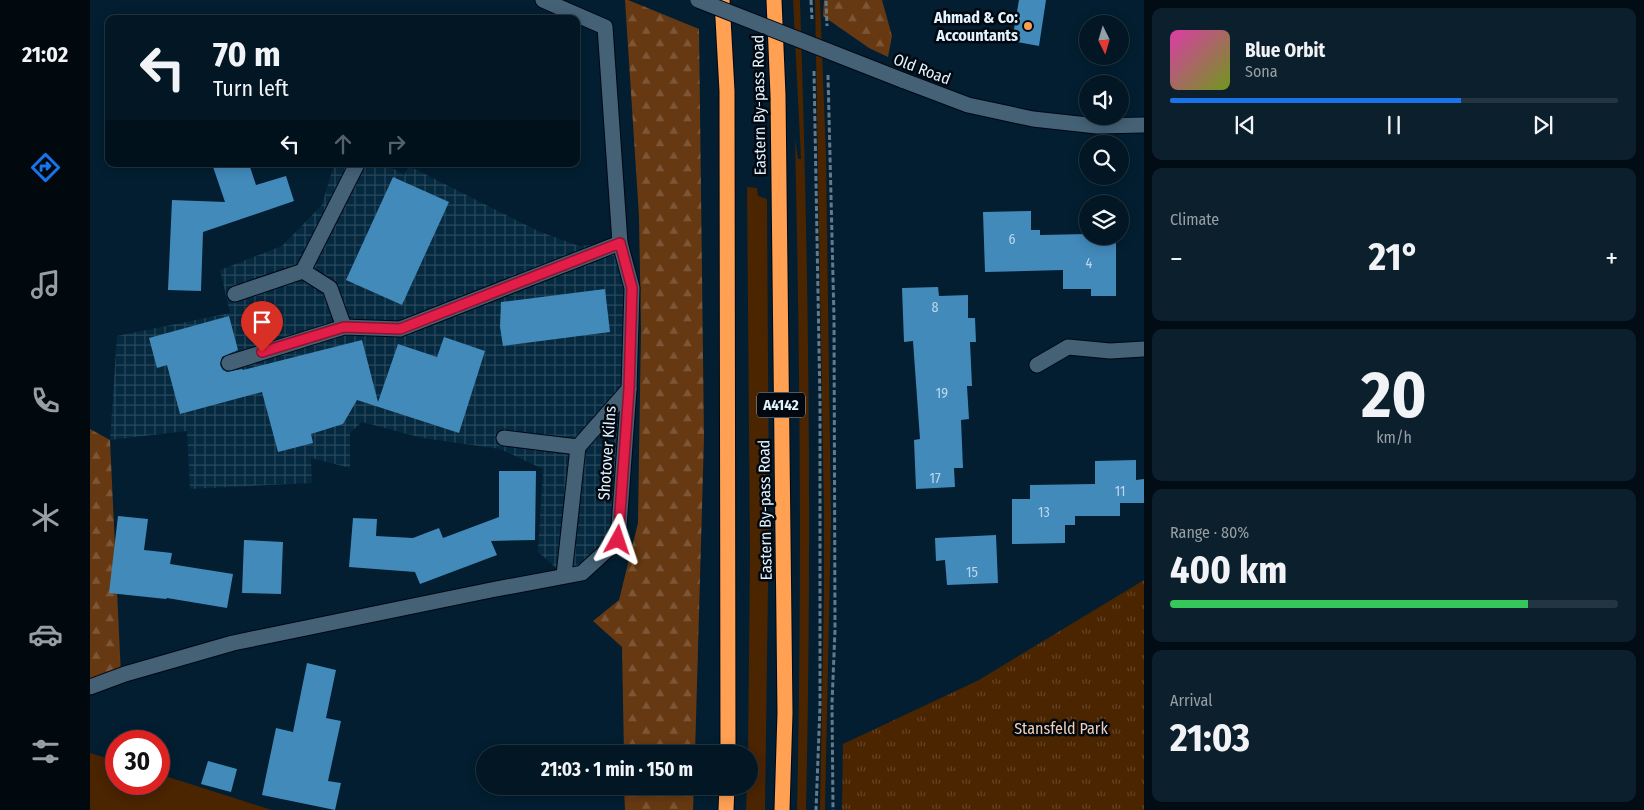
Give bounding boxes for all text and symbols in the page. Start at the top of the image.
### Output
place label: Ahmad & Co: Accountants [933,8,1018,45]
north arrow [1079,15,1129,65]
map controls [1079,15,1129,245]
marker: Ahmad & Co: Accountants [1022,20,1034,32]
text: 70 m [213,33,281,75]
street label: Eastern By-pass Road [748,34,770,176]
icon: left [130,35,195,100]
text: Blue Orbit [1245,39,1325,62]
text: 21:02 [22,41,68,68]
street label: Old Road [891,49,953,89]
text: Sona [1245,62,1278,81]
text: Turn left [213,75,289,102]
button: sound [1079,75,1129,125]
icon: previous [1231,111,1259,139]
icon: pause [1380,111,1408,139]
icon: next [1529,111,1557,139]
icon: left [276,130,304,158]
icon: ahead [329,130,357,158]
icon: right [382,130,410,158]
button: search [1079,135,1129,185]
icon: directions [28,150,63,185]
button: layers [1079,195,1129,245]
text: Climate [1170,210,1219,229]
house number: 6 [1009,231,1016,248]
text: 21° [1369,234,1419,280]
text: − [1170,242,1183,275]
text: + [1605,242,1618,275]
house number: 4 [1086,255,1093,272]
icon: music [28,267,63,302]
house number: 8 [932,299,939,316]
pin [241,301,283,352]
icon: arrive [248,308,276,336]
text: 20 [1361,356,1427,434]
icon: phone [28,383,63,418]
house number: 19 [936,385,948,402]
road number: A4142 [757,392,805,418]
street label: Shotover Kilns [594,405,620,501]
text: km/h [1376,428,1412,447]
street label: Eastern By-pass Road [754,439,776,581]
house number: 17 [929,470,941,487]
house number: 11 [1115,483,1125,500]
icon: climate [28,500,63,535]
house number: 13 [1038,504,1050,521]
position arrow [591,513,643,565]
text: Range · 80% [1170,523,1249,542]
text: 400 km [1170,547,1287,593]
house number: 15 [966,564,978,581]
icon: car [28,617,63,652]
text: Arrival [1170,691,1212,710]
text: 21:03 [1170,715,1250,761]
park label: Stansfeld Park [1014,719,1108,738]
speed limit sign: 30 [105,730,170,795]
icon: filters [28,734,63,769]
text: 21:03 · 1 min · 150 m [541,758,693,781]

